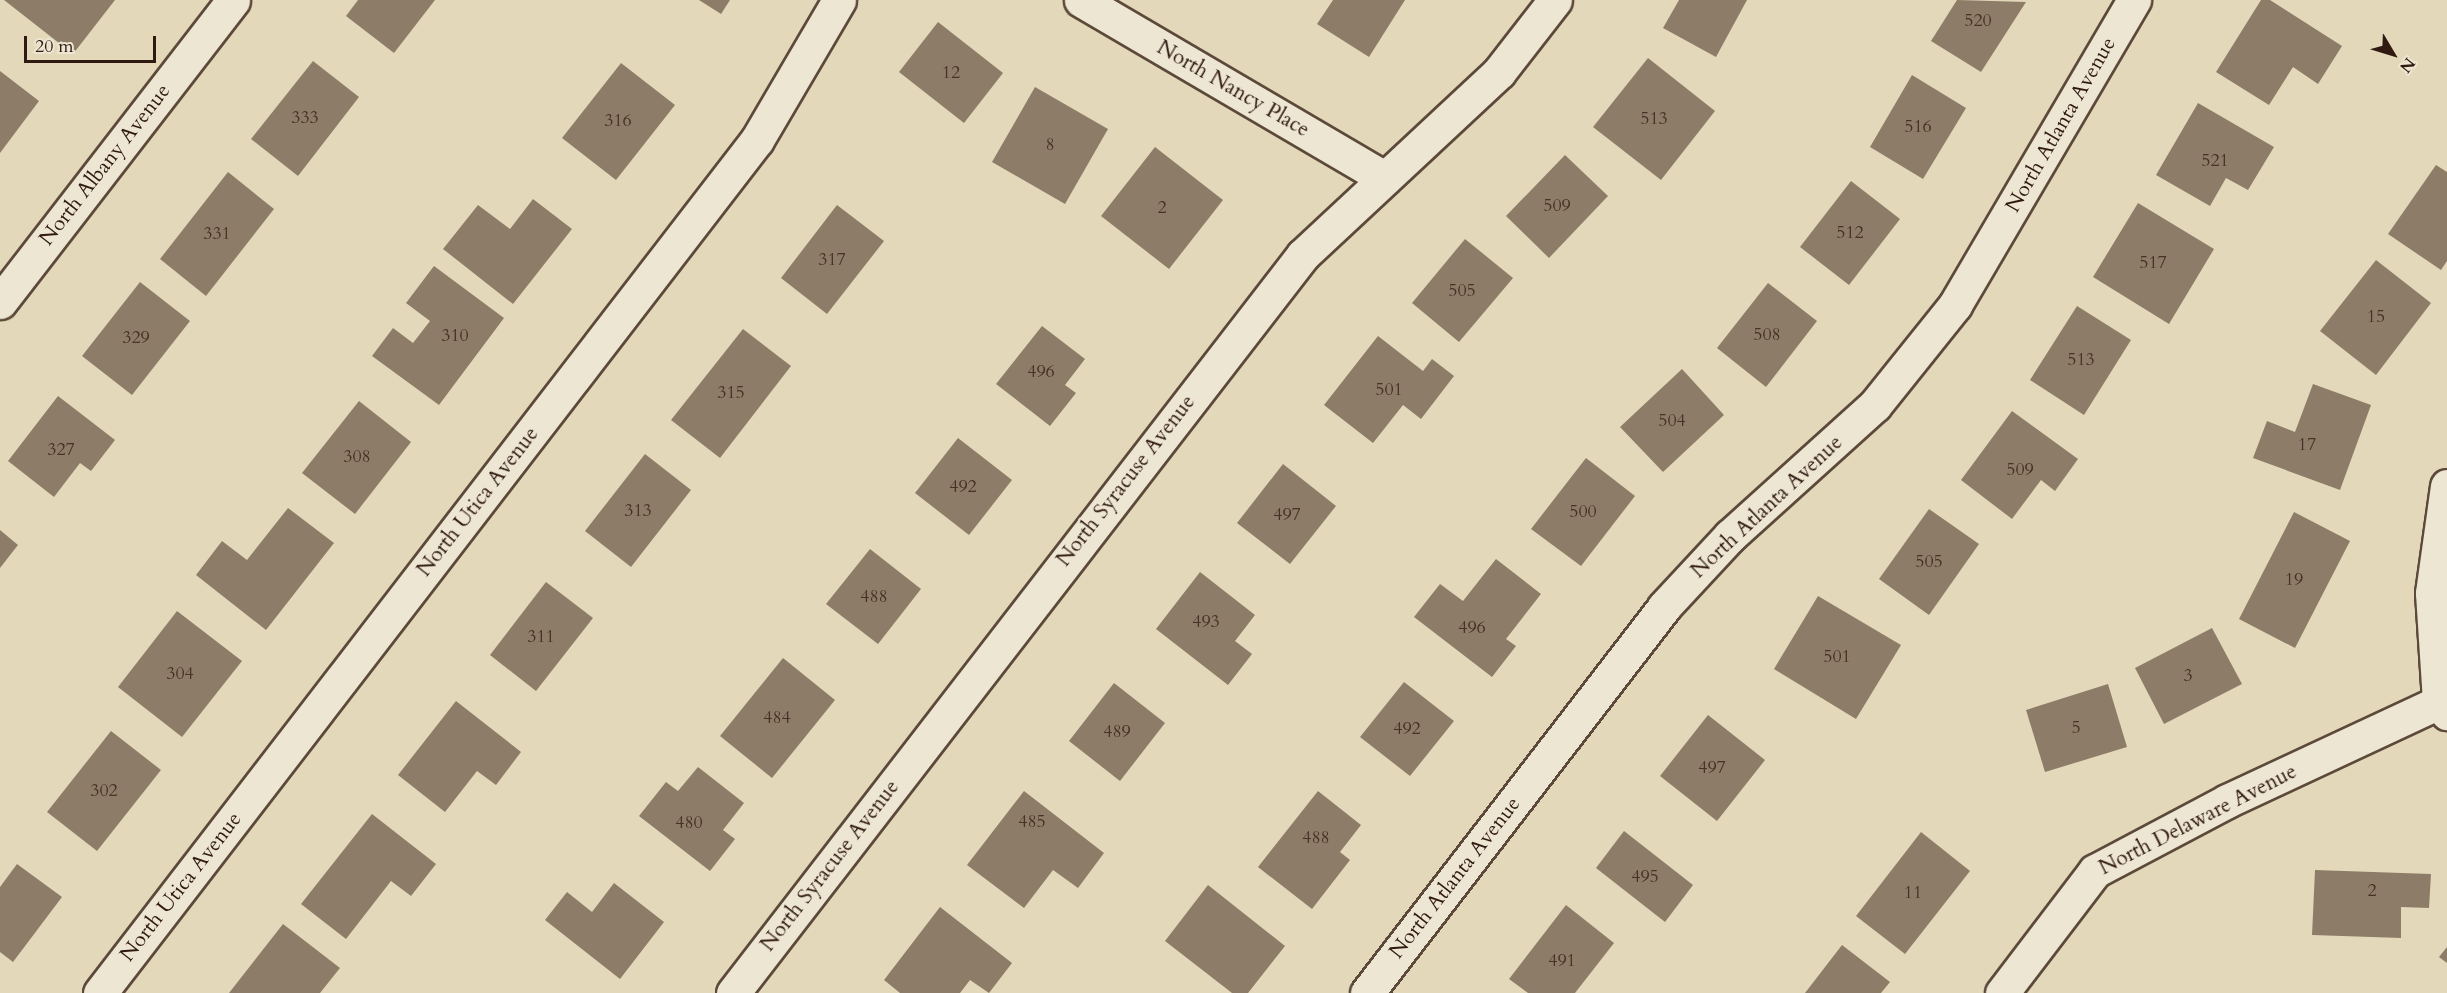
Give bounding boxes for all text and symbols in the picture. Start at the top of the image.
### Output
house number: 520 [1964,10,1992,32]
scale bar [27,24,159,62]
north arrow [2363,24,2423,84]
street label: North Atlanta Avenue [2001,33,2121,217]
text: 20 m [35,34,74,59]
street label: North Nancy Place [1152,35,1314,143]
text: N [2394,53,2420,77]
house number: 12 [942,62,960,84]
street label: North Albany Avenue [34,79,176,251]
house number: 333 [291,107,319,129]
house number: 513 [1640,108,1668,130]
house number: 316 [604,110,632,132]
house number: 516 [1904,116,1932,138]
house number: 8 [1045,134,1055,156]
house number: 521 [2201,150,2229,172]
house number: 509 [1543,195,1571,217]
house number: 2 [1157,197,1167,219]
house number: 512 [1836,222,1864,244]
house number: 331 [203,223,231,245]
house number: 317 [818,249,846,271]
house number: 517 [2139,252,2167,274]
house number: 505 [1448,280,1476,302]
house number: 15 [2367,306,2385,328]
house number: 508 [1753,324,1781,346]
house number: 310 [441,325,469,347]
house number: 329 [122,327,150,349]
house number: 513 [2067,349,2095,371]
house number: 496 [1027,361,1055,383]
house number: 501 [1375,379,1403,401]
house number: 315 [717,382,745,404]
street label: North Syracuse Avenue [1051,390,1201,572]
house number: 504 [1658,410,1686,432]
street label: North Utica Avenue [412,422,544,582]
street label: North Atlanta Avenue [1686,430,1848,584]
house number: 17 [2298,434,2316,456]
house number: 327 [47,439,75,461]
house number: 308 [343,446,371,468]
house number: 509 [2006,459,2034,481]
house number: 492 [949,476,977,498]
house number: 313 [624,500,652,522]
house number: 500 [1569,501,1597,523]
house number: 497 [1273,504,1301,526]
house number: 505 [1915,551,1943,573]
house number: 19 [2285,569,2303,591]
house number: 488 [860,586,888,608]
house number: 493 [1192,611,1220,633]
house number: 496 [1458,617,1486,639]
house number: 311 [527,626,555,648]
house number: 501 [1823,646,1851,668]
house number: 304 [166,663,194,685]
house number: 3 [2183,665,2193,687]
house number: 484 [763,707,791,729]
house number: 5 [2071,717,2081,739]
house number: 492 [1393,718,1421,740]
house number: 489 [1103,721,1131,743]
house number: 497 [1698,757,1726,779]
street label: North Delaware Avenue [2095,759,2301,881]
street label: North Syracuse Avenue [755,775,905,957]
house number: 302 [90,780,118,802]
street label: North Atlanta Avenue [1384,792,1526,964]
street label: North Utica Avenue [115,807,247,967]
house number: 485 [1018,811,1046,833]
house number: 480 [675,812,703,834]
house number: 488 [1302,827,1330,849]
house number: 495 [1631,866,1659,888]
house number: 2 [2367,880,2377,902]
house number: 11 [1904,882,1922,904]
house number: 491 [1548,950,1576,972]

